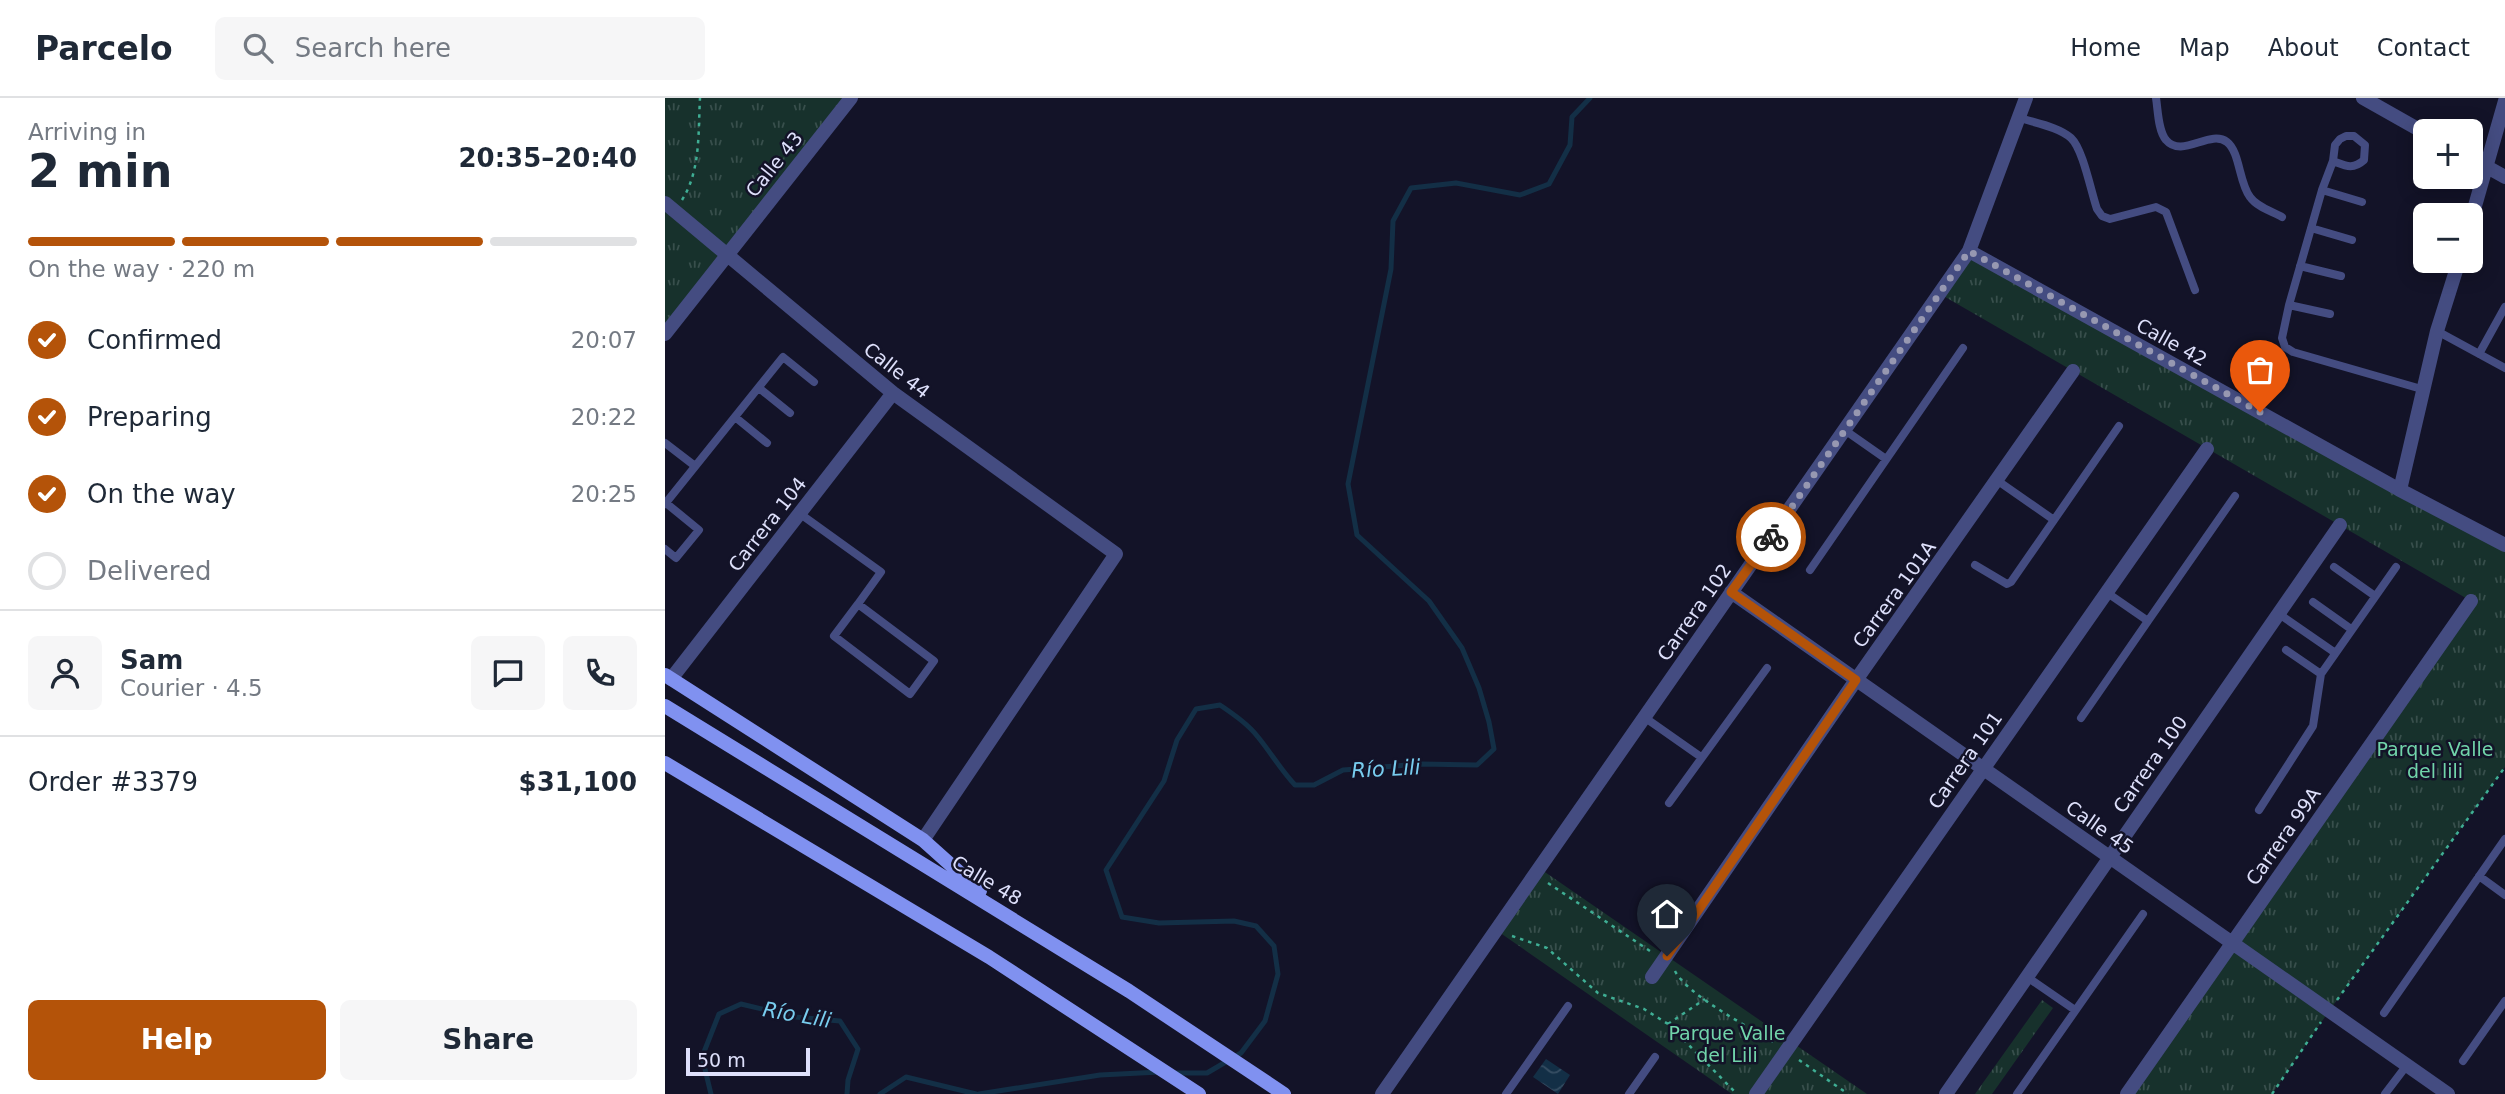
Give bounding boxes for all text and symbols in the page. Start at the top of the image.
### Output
search box [215,17,705,80]
text: Parcelo [35,29,173,68]
icon: search [239,29,277,67]
text: Search here [295,33,451,63]
text: Home [2070,34,2141,62]
text: Map [2179,34,2230,62]
text: About [2268,34,2339,62]
text: Contact [2377,34,2470,62]
text: Arriving in [28,119,146,145]
map controls [2413,119,2483,273]
button: + [2413,119,2483,189]
street label: Calle 43 [741,127,807,201]
text: 20:35–20:40 [458,143,637,173]
text: 2 min [28,144,172,198]
button: − [2413,203,2483,273]
text: On the way · 220 m [28,256,255,282]
street label: Calle 42 [2133,314,2211,370]
icon: check [28,321,66,359]
text: Confirmed [87,325,222,355]
text: 20:07 [571,327,637,353]
street label: Calle 44 [860,338,934,402]
pin [2230,340,2290,412]
icon: bag [2241,351,2279,389]
icon: check [28,398,66,436]
text: Preparing [87,402,212,432]
text: 20:22 [571,404,637,430]
street label: Carrera 104 [723,473,811,575]
icon: check [28,475,66,513]
text: On the way [87,479,236,509]
text: 20:25 [571,481,637,507]
courier [1736,502,1806,572]
icon: bike [1752,518,1790,556]
street label: Carrera 101A [1848,536,1940,652]
text: Delivered [87,556,211,586]
street label: Carrera 102 [1653,559,1735,665]
button: person [28,636,102,710]
button: chat [471,636,545,710]
button: phone [563,636,637,710]
text: Sam [120,645,183,675]
text: Courier · 4.5 [120,675,263,701]
street label: Carrera 101 [1924,707,2006,813]
street label: Carrera 100 [2109,711,2191,817]
park label: Parque Valle del lili [2377,738,2493,782]
water label: Río Lili [1351,755,1421,783]
text: Order #3379 [28,767,198,797]
text: $31,100 [519,767,637,797]
street label: Carrera 99A [2241,783,2325,889]
street label: Calle 45 [2062,796,2138,858]
street label: Calle 48 [948,851,1026,909]
pin [1637,884,1697,956]
icon: home [1648,895,1686,933]
water label: Río Lili [761,997,833,1033]
button: Help [28,1000,326,1080]
button: Share [340,1000,637,1080]
park label: Parque Valle del Lili [1669,1022,1785,1066]
scale bar [686,1045,810,1077]
text: 50 m [697,1049,746,1071]

